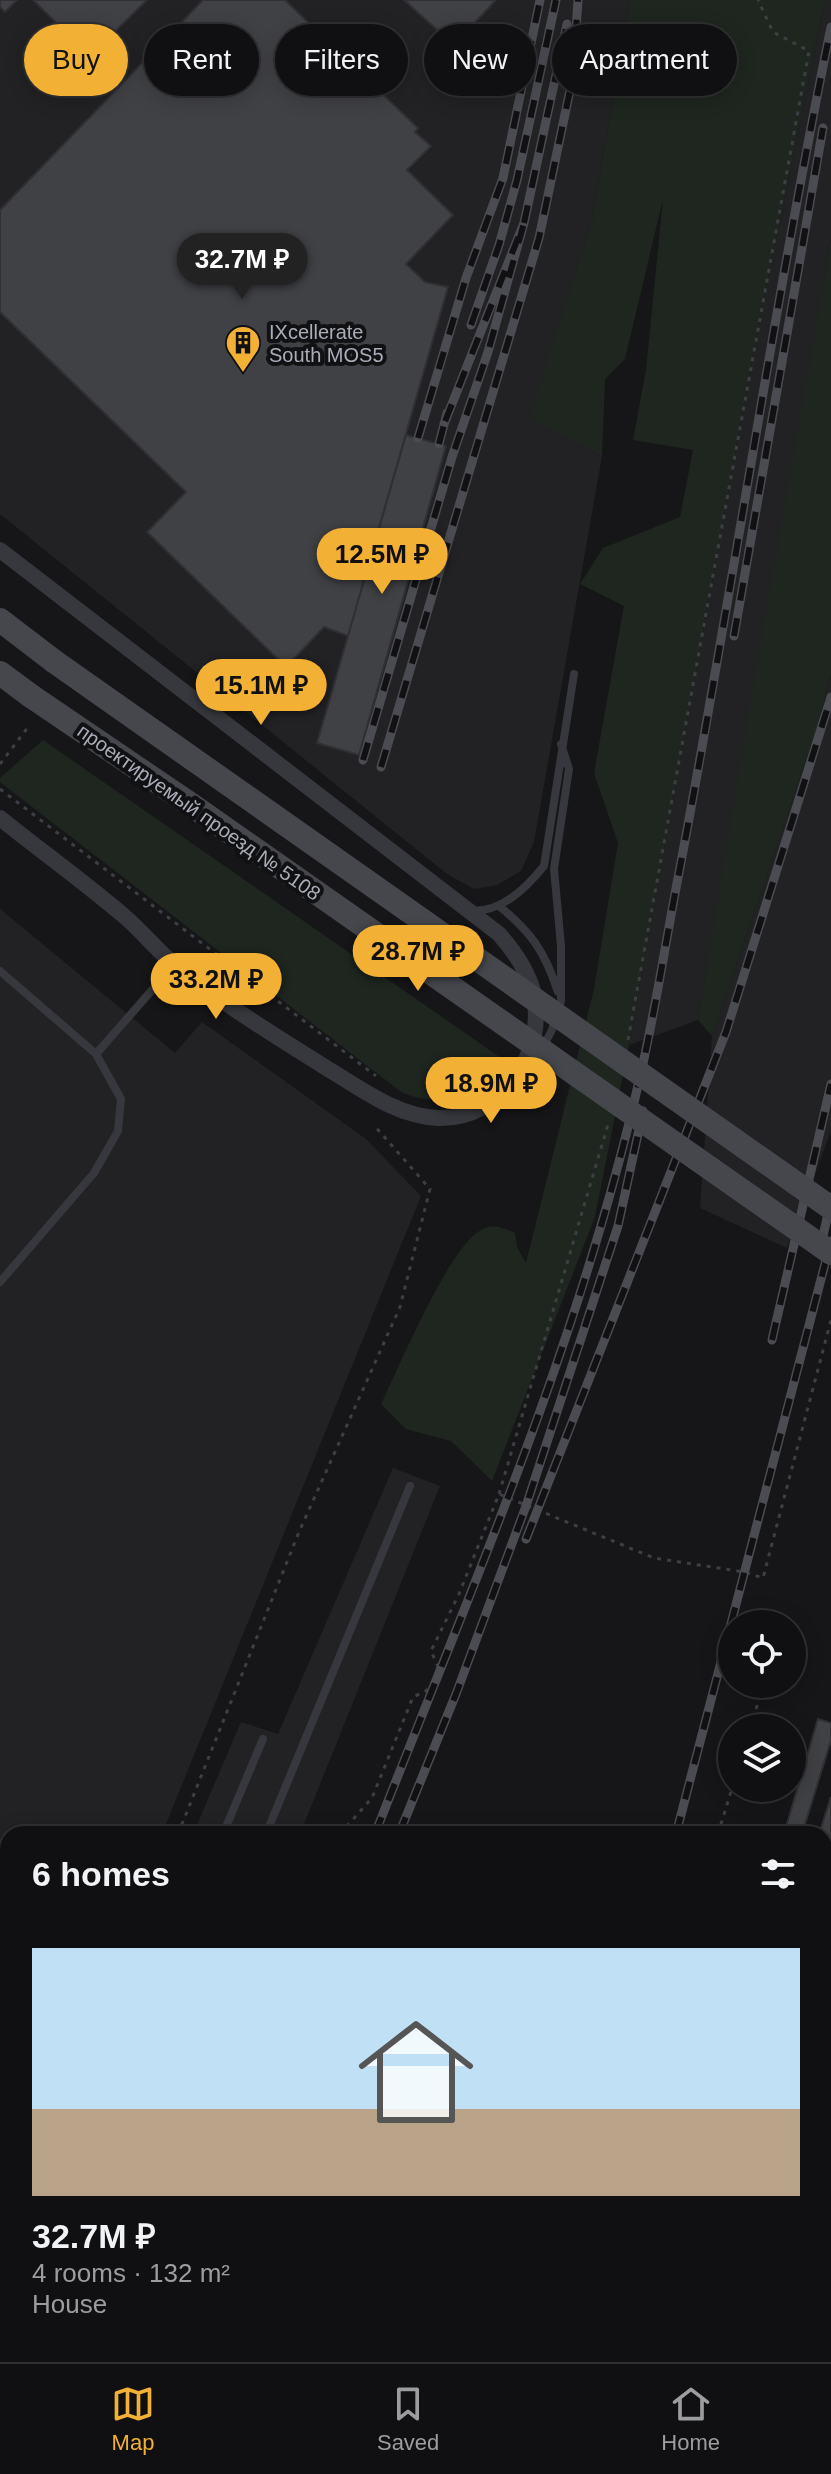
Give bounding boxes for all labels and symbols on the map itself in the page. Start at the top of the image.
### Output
pin: 32.7M ₽ [168,233,316,301]
place label: IXcellerate South MOS5 [269,321,384,366]
building icon: IXcellerate South MOS5 [224,324,262,374]
pin: 12.5M ₽ [308,528,456,596]
pin: 15.1M ₽ [187,659,335,727]
street label: проектируемый проезд № 5108 [73,719,325,905]
pin: 28.7M ₽ [344,925,492,993]
pin: 33.2M ₽ [142,953,290,1021]
pin: 18.9M ₽ [417,1057,565,1125]

